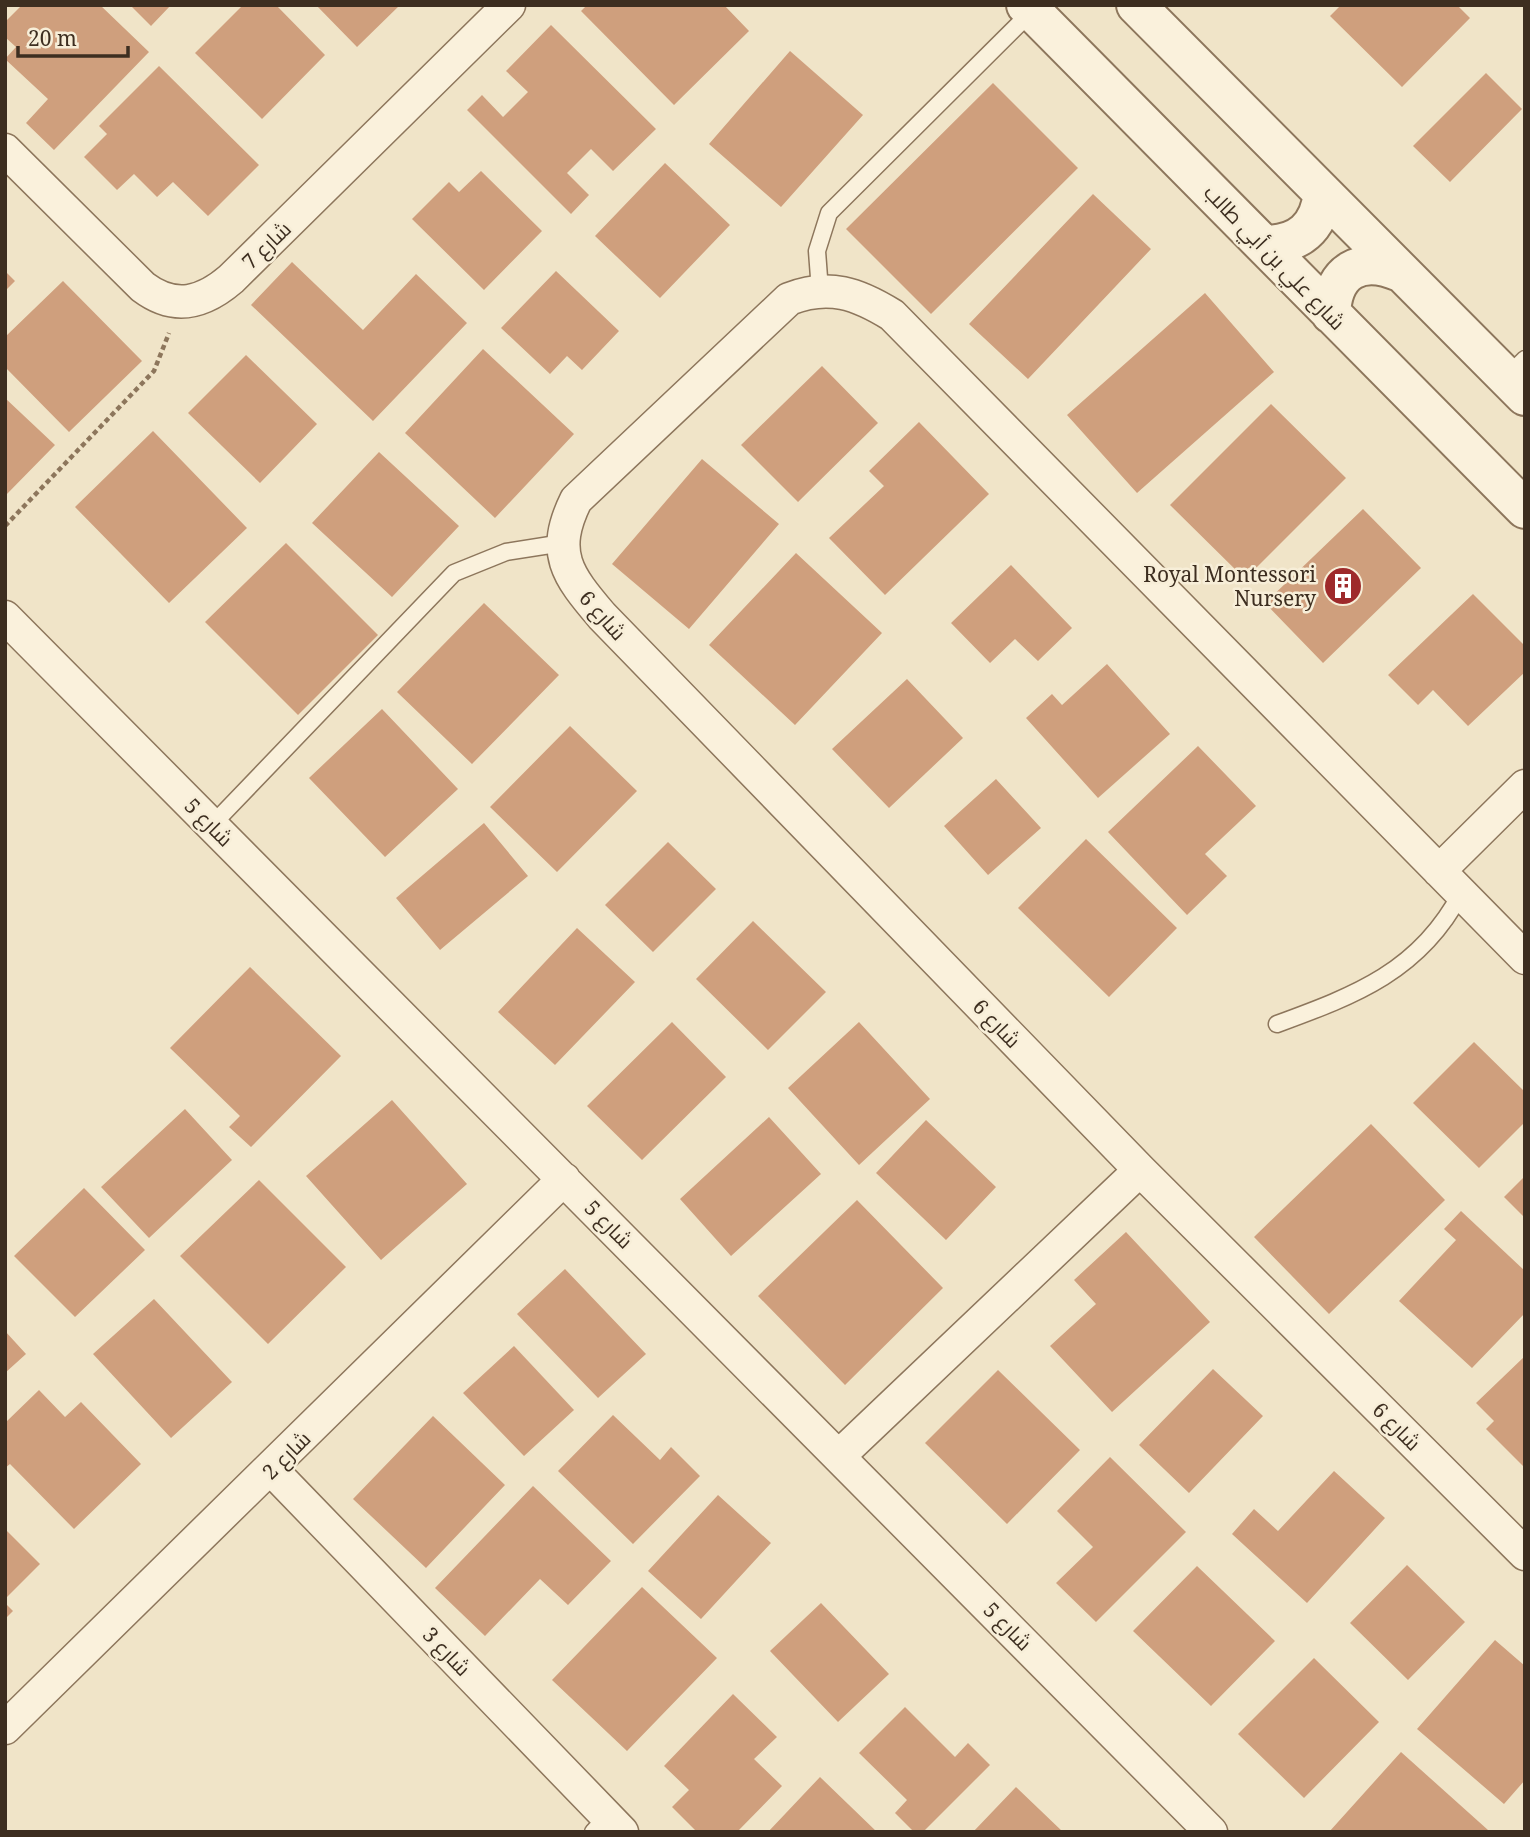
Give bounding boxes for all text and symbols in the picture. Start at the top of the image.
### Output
scale bar [18,14,128,58]
text: 20 m [28,24,77,52]
street label: شارع علي بن أبي طالب [1196,178,1352,338]
street label: شارع 7 [235,215,297,276]
place label: Royal Montessori Nursery [1143,560,1316,612]
building icon: Royal Montessori Nursery [1322,565,1364,607]
street label: شارع 6 [572,584,633,647]
street label: شارع 5 [178,792,239,853]
street label: شارع 6 [966,992,1027,1054]
street label: شارع 5 [578,1194,639,1255]
street label: شارع 6 [1366,1396,1427,1457]
street label: شارع 2 [256,1425,317,1486]
street label: شارع 5 [977,1596,1038,1657]
street label: شارع 3 [416,1620,477,1682]

